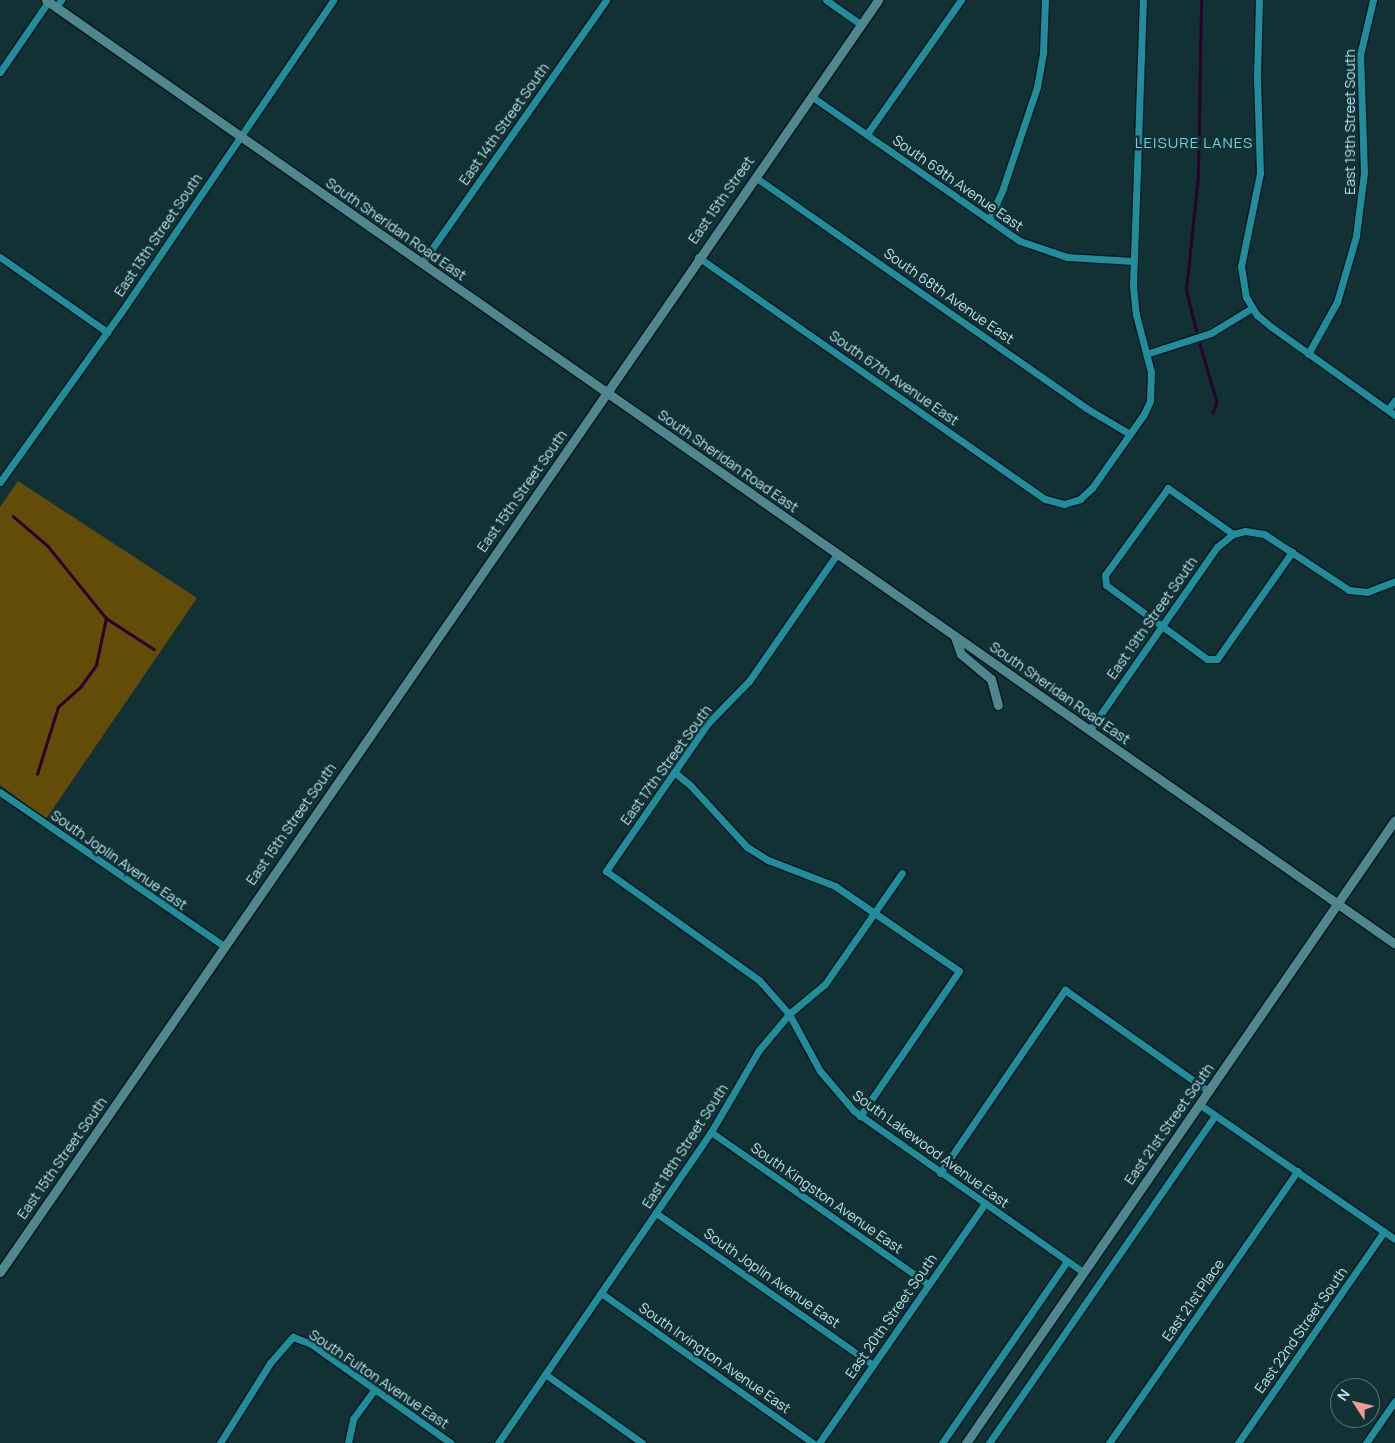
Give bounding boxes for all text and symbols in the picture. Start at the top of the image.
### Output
street label: East 19th Street South [1342,49,1358,195]
street label: East 14th Street South [456,60,552,188]
street label: South 69th Avenue East [890,132,1026,234]
district label: LEISURE LANES [1133,134,1255,152]
street label: East 15th Street [685,153,757,247]
street label: East 13th Street South [111,170,205,300]
street label: South Sheridan Road East [323,174,469,284]
street label: South 68th Avenue East [881,245,1017,347]
street label: South 67th Avenue East [826,327,962,429]
street label: South Sheridan Road East [655,406,801,516]
street label: East 15th Street South [474,427,570,555]
street label: East 19th Street South [1103,554,1201,682]
street label: South Sheridan Road East [987,638,1133,748]
street label: East 17th Street South [617,702,715,828]
street label: East 15th Street South [243,760,339,888]
street label: South Joplin Avenue East [48,807,190,913]
street label: East 21st Street South [1121,1060,1217,1188]
street label: East 18th Street South [638,1081,732,1211]
street label: South Lakewood Avenue East [850,1087,1012,1211]
street label: East 15th Street South [14,1094,110,1222]
street label: South Kingston Avenue East [748,1139,906,1257]
street label: South Joplin Avenue East [701,1225,843,1331]
street label: East 20th Street South [842,1251,940,1381]
street label: East 21st Place [1159,1256,1227,1344]
street label: East 22nd Street South [1251,1264,1351,1396]
street label: South Irvington Avenue East [636,1299,794,1417]
street label: South Fulton Avenue East [306,1326,452,1432]
north arrow [1330,1378,1380,1428]
text: N [1332,1385,1354,1404]

